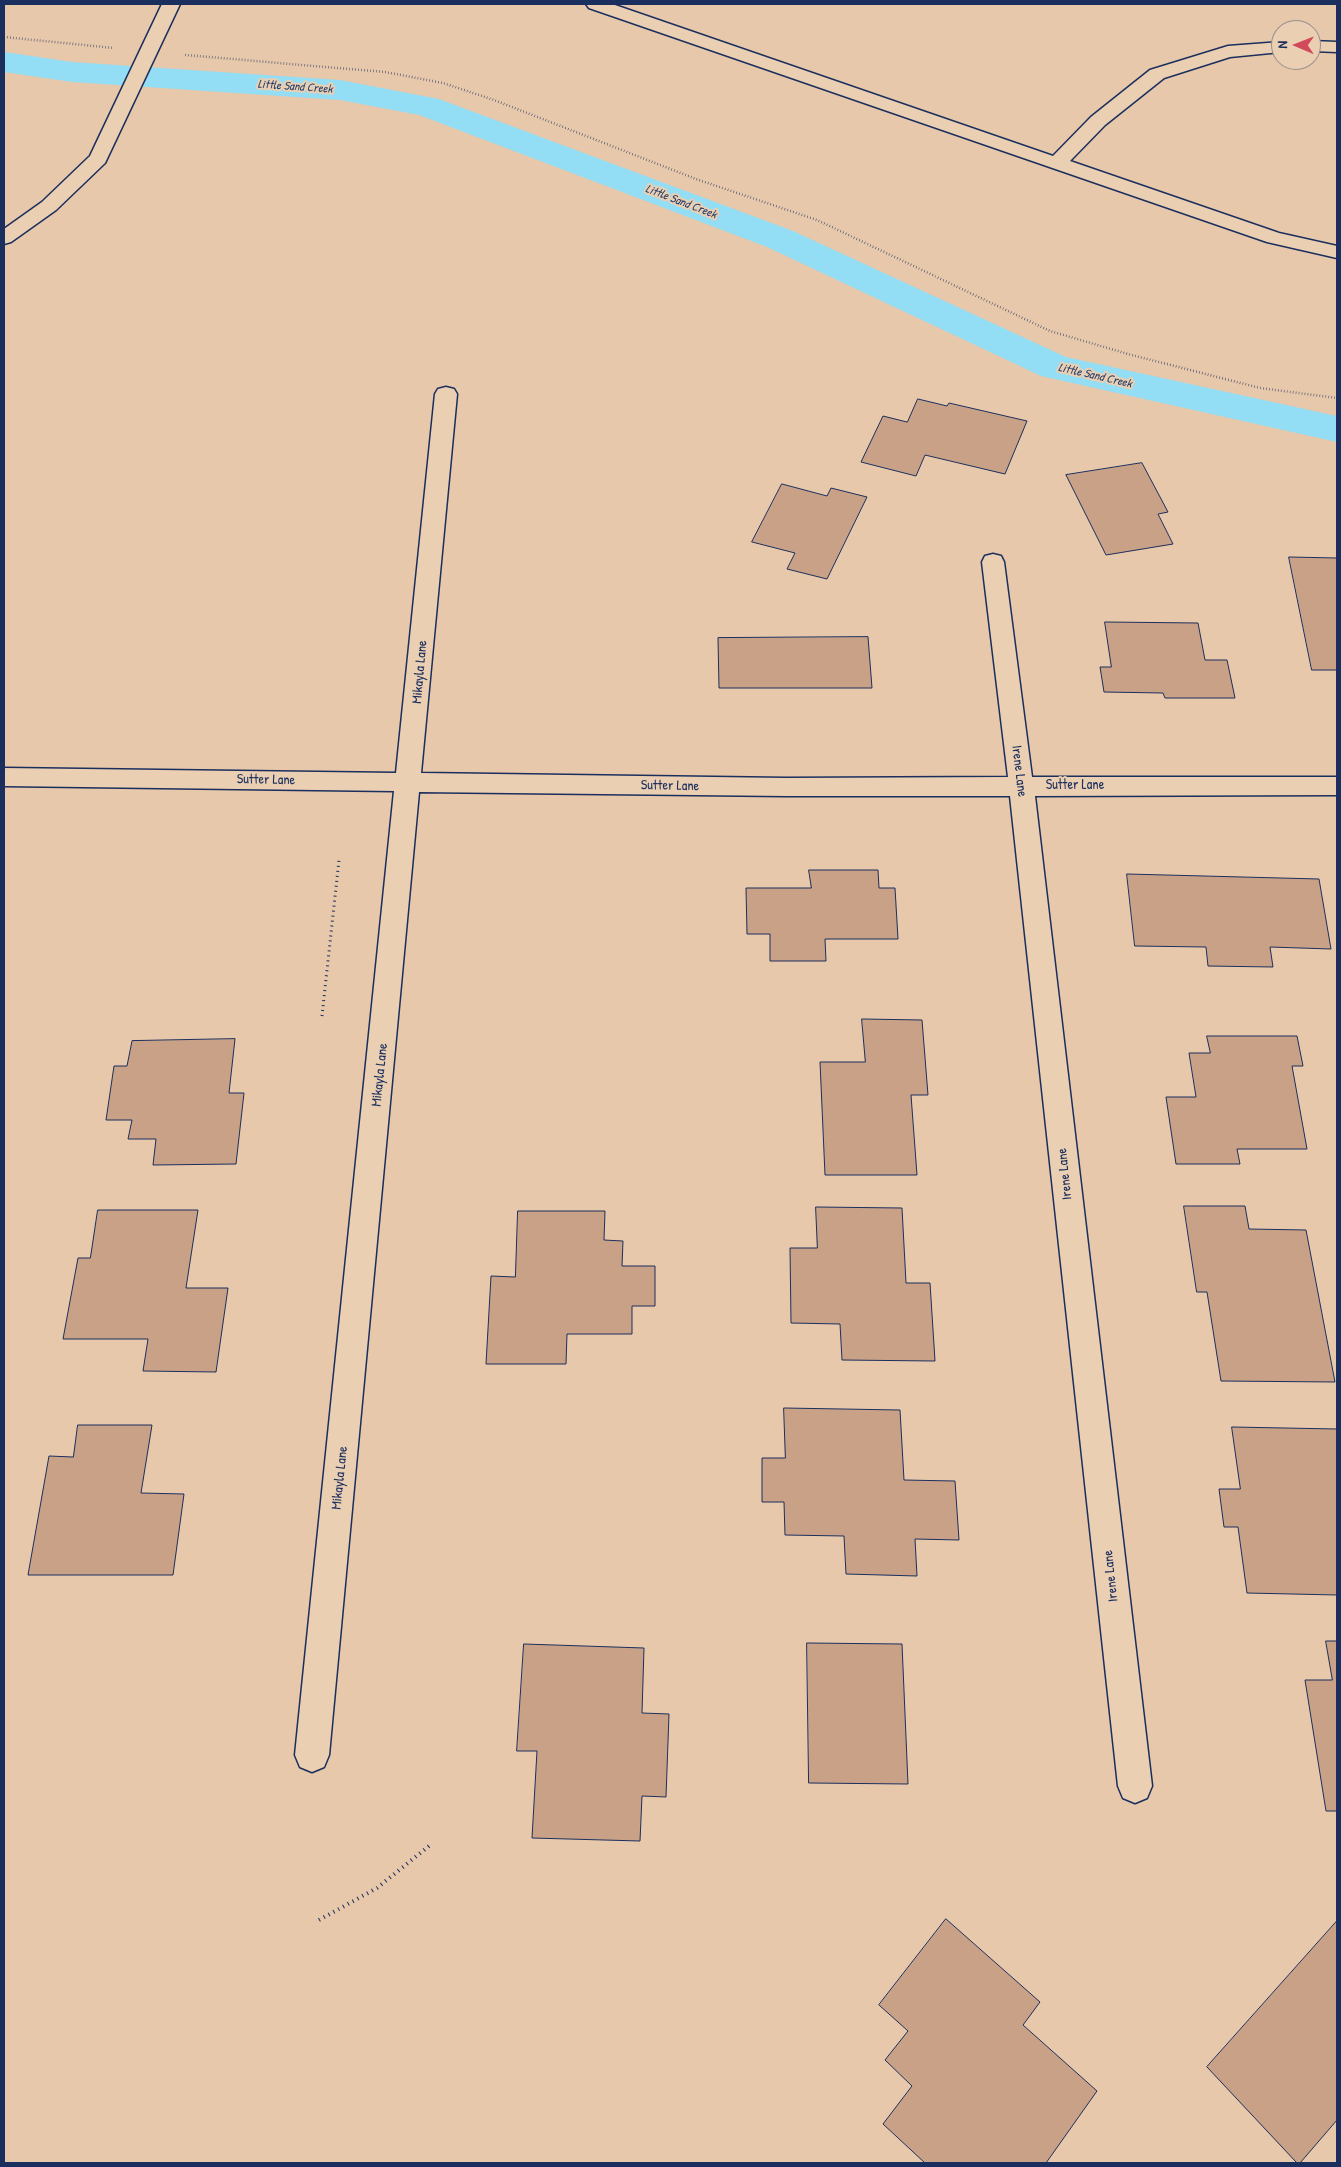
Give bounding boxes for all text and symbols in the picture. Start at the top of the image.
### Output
north arrow [1271,20,1321,70]
text: N [1272,41,1291,49]
water label: Little Sand Creek [257,77,333,97]
water label: Little Sand Creek [643,182,719,222]
water label: Little Sand Creek [1057,361,1133,391]
street label: Mikayla Lane [409,640,431,704]
street label: Irene Lane [1007,744,1031,798]
street label: Sutter Lane [237,771,295,789]
street label: Sutter Lane [641,777,699,795]
street label: Sutter Lane [1046,777,1104,793]
street label: Mikayla Lane [368,1042,392,1108]
street label: Irene Lane [1054,1147,1076,1201]
street label: Mikayla Lane [328,1445,352,1511]
street label: Irene Lane [1100,1549,1122,1603]

